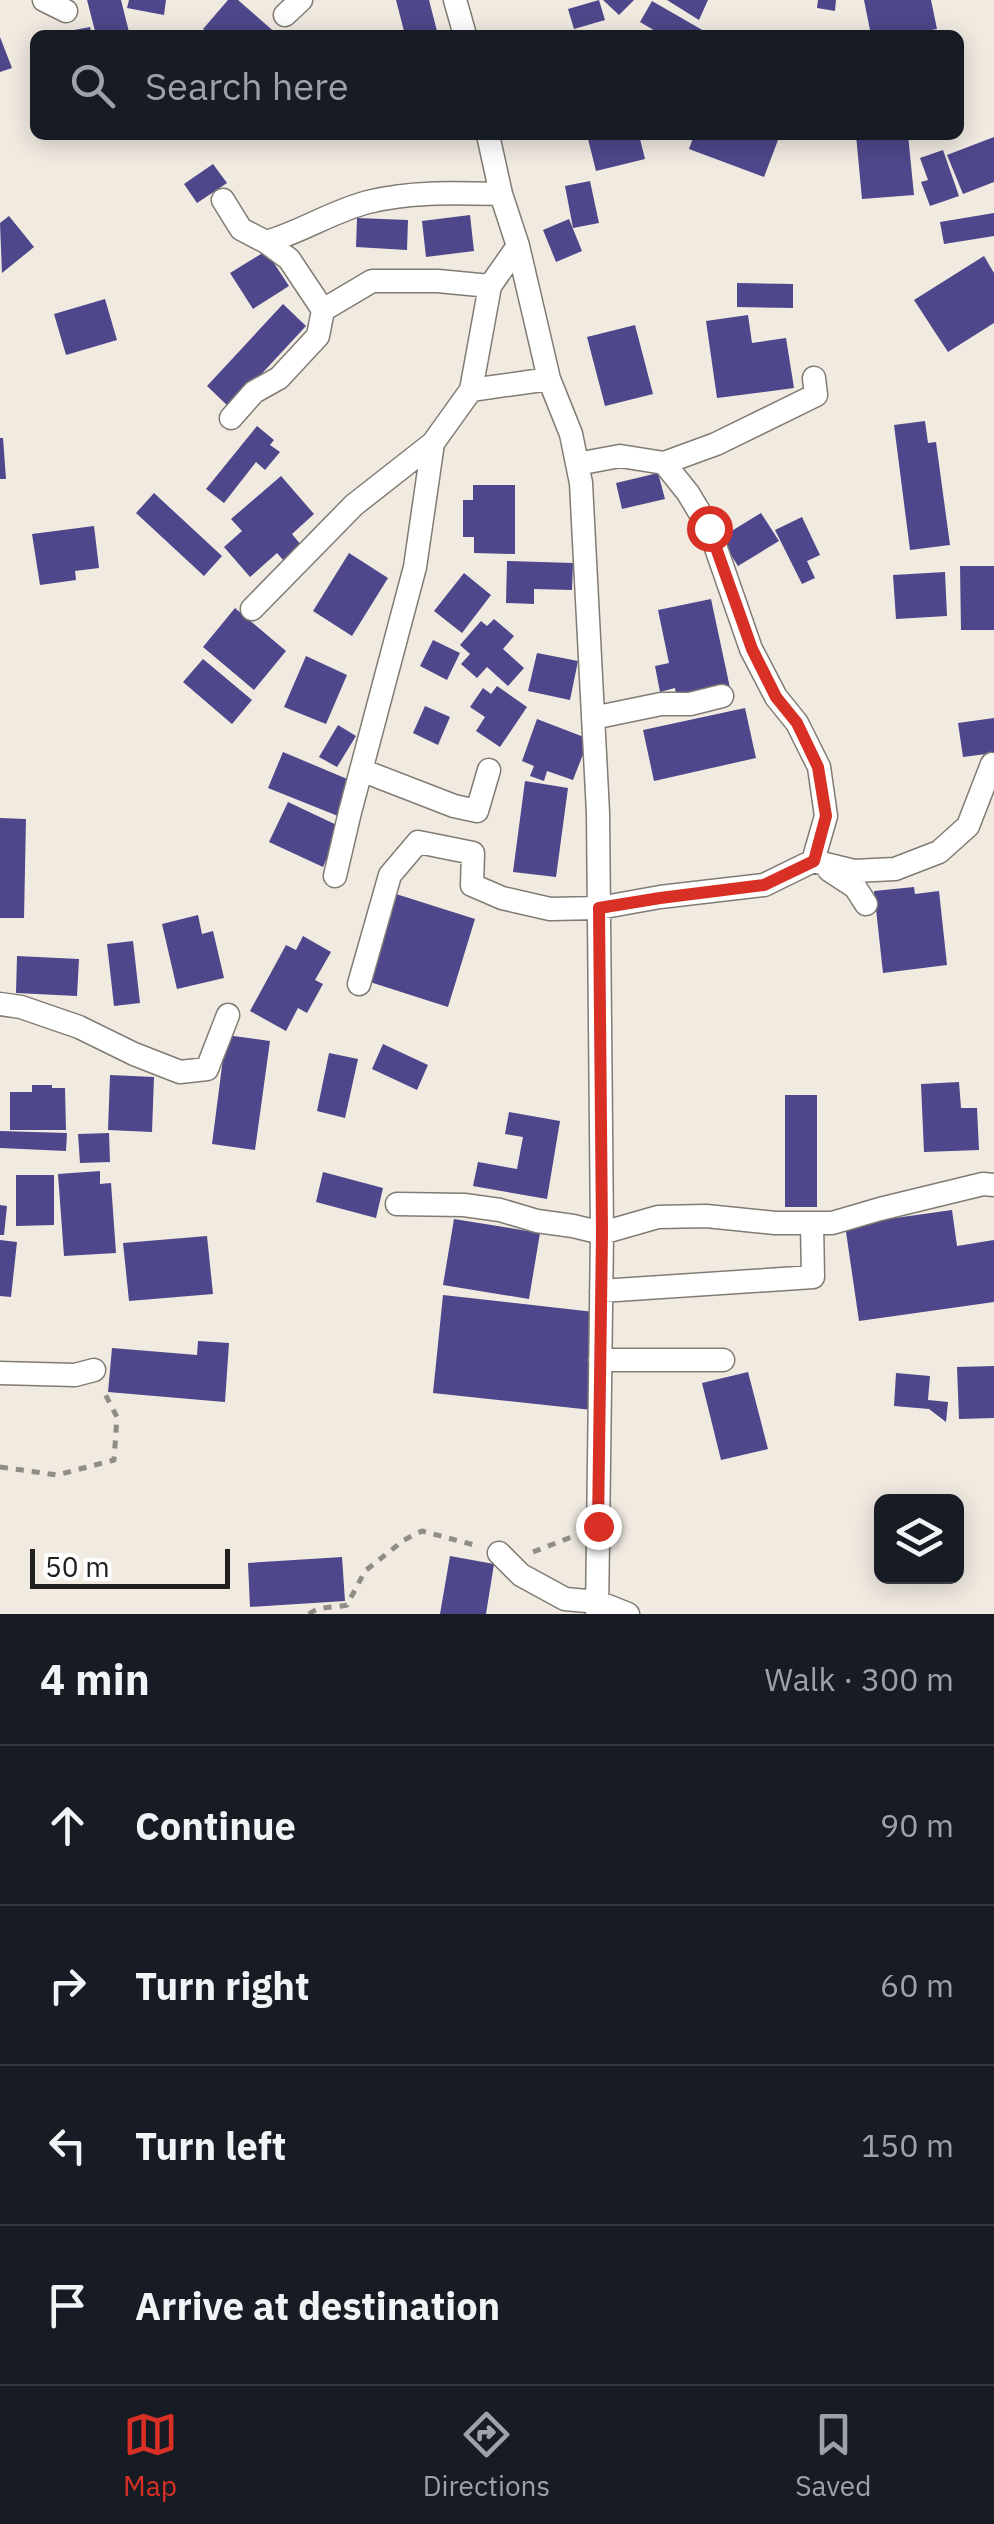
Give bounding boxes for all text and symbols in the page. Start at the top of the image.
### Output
search box [30,30,964,140]
icon: search [65,58,120,113]
text: Search here [145,61,349,110]
route start [687,506,733,552]
map controls [874,1494,964,1584]
button: layers [874,1494,964,1584]
route end [576,1504,622,1550]
scale bar [30,1544,230,1588]
text: 50 m [45,1548,110,1585]
text: 4 min [40,1652,150,1707]
text: Walk · 300 m [765,1658,954,1700]
icon: ahead [40,1798,95,1853]
text: Continue [135,1801,296,1850]
text: 90 m [880,1804,954,1846]
icon: right [40,1958,95,2013]
text: Turn right [135,1961,310,2010]
text: 60 m [880,1964,954,2006]
icon: left [40,2118,95,2173]
text: Turn left [135,2121,286,2170]
text: 150 m [861,2124,954,2166]
icon: arrive [40,2278,95,2333]
text: Arrive at destination [135,2281,500,2330]
tab: Map [123,2407,178,2504]
tab: Directions [423,2407,550,2504]
tab: Saved [795,2407,871,2504]

